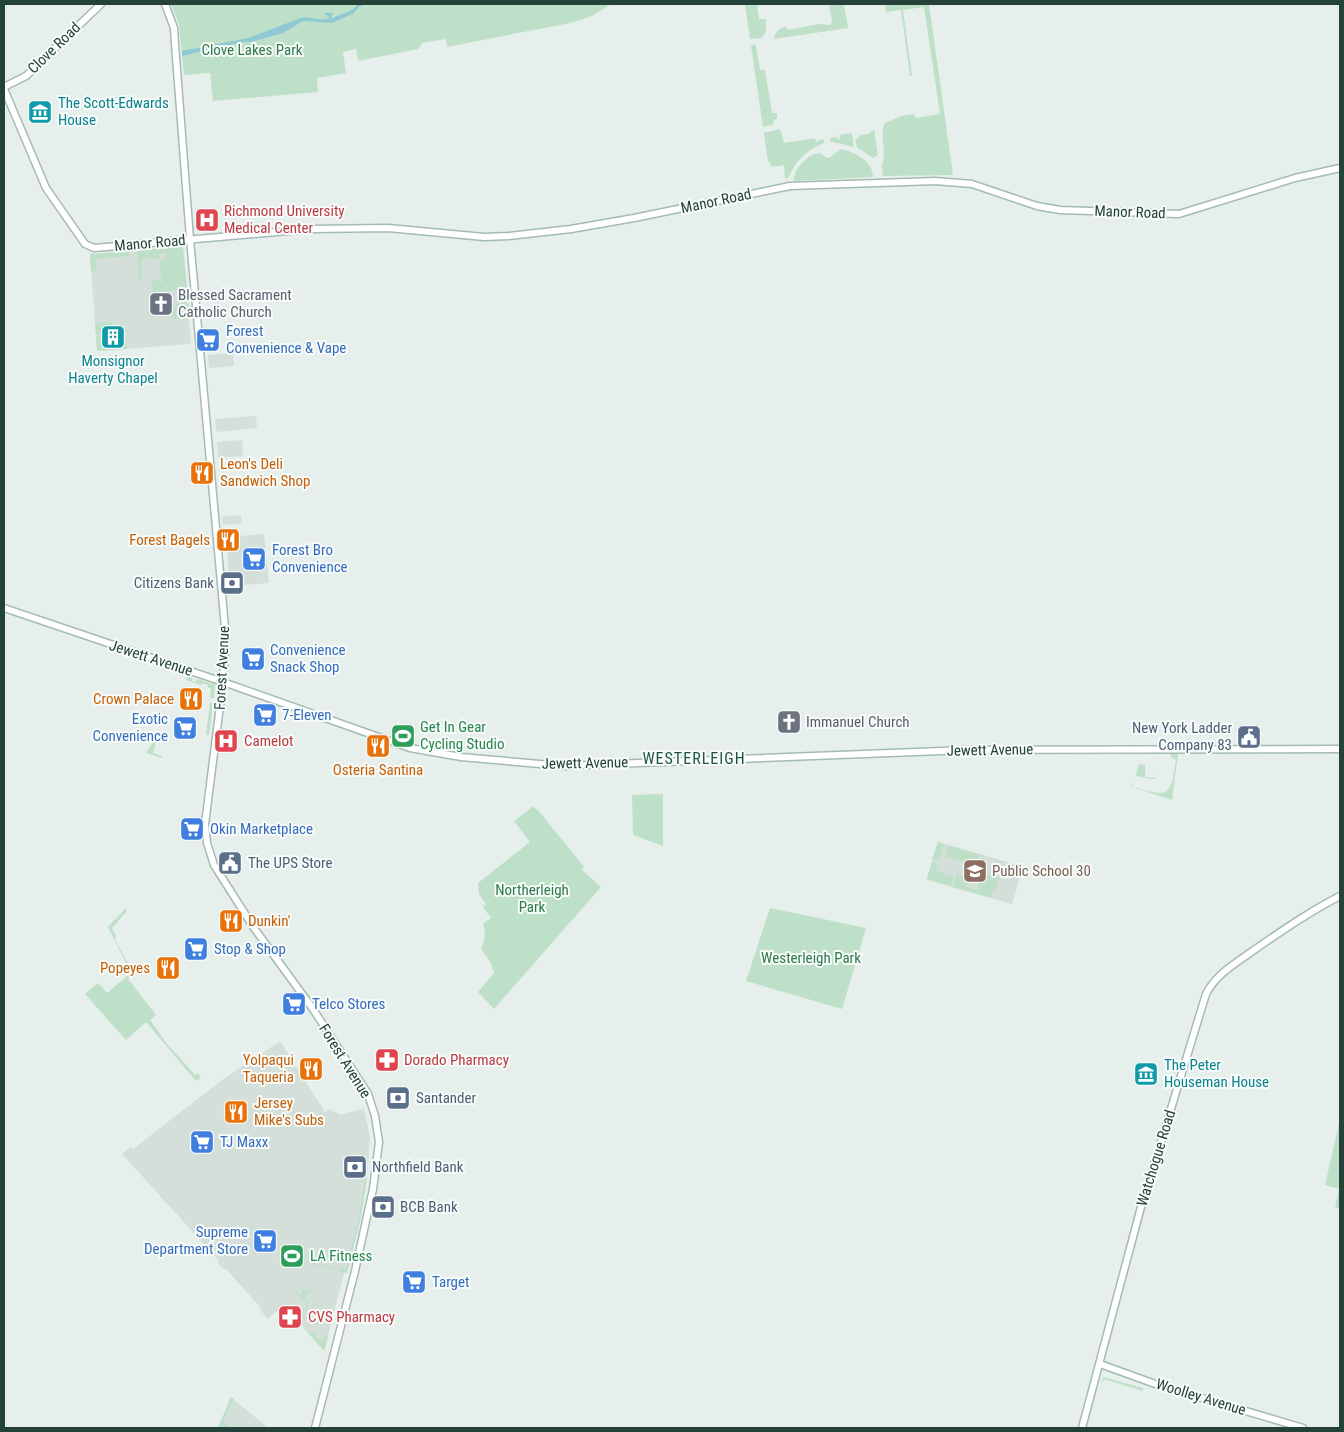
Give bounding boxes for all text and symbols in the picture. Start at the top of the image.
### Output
street label: Clove Road [24,19,84,77]
park label: Clove Lakes Park [201,41,303,59]
place label: The Scott-Edwards House [58,94,169,129]
museum icon: The Scott-Edwards House [27,99,53,125]
street label: Manor Road [679,185,753,217]
place label: Richmond University Medical Center [224,202,345,237]
street label: Manor Road [1094,202,1166,222]
hospital icon: Richmond University Medical Center [194,207,220,233]
street label: Manor Road [114,231,186,255]
place label: Blessed Sacrament Catholic Church [178,286,292,321]
church icon: Blessed Sacrament Catholic Church [148,291,174,317]
place label: Forest Convenience & Vape [226,322,346,357]
building icon: Monsignor Haverty Chapel [100,324,126,350]
supermarket icon: Forest Convenience & Vape [195,327,221,353]
place label: Monsignor Haverty Chapel [68,352,158,387]
place label: Leon's Deli Sandwich Shop [220,455,310,490]
restaurant icon: Leon's Deli Sandwich Shop [189,460,215,486]
restaurant icon: Forest Bagels [215,527,241,553]
place label: Forest Bagels [129,531,210,549]
place label: Forest Bro Convenience [272,541,348,576]
supermarket icon: Forest Bro Convenience [241,546,267,572]
bank icon: Citizens Bank [219,570,245,596]
place label: Citizens Bank [134,574,214,592]
street label: Forest Avenue [211,626,233,710]
street label: Jewett Avenue [107,636,195,680]
place label: Convenience Snack Shop [270,641,346,676]
supermarket icon: Convenience Snack Shop [240,646,266,672]
restaurant icon: Crown Palace [178,686,204,712]
place label: Crown Palace [93,690,174,708]
supermarket icon: 7-Eleven [252,702,278,728]
place label: 7-Eleven [282,706,332,724]
church icon: Immanuel Church [776,709,802,735]
place label: Exotic Convenience [92,710,168,745]
place label: Immanuel Church [806,713,910,731]
supermarket icon: Exotic Convenience [172,715,198,741]
place label: Get In Gear Cycling Studio [420,718,504,753]
place label: New York Ladder Company 83 [1132,719,1232,754]
sports icon: Get In Gear Cycling Studio [390,723,416,749]
public building icon: New York Ladder Company 83 [1236,724,1262,750]
hospital icon: Camelot [213,728,239,754]
place label: Camelot [244,732,293,750]
restaurant icon: Osteria Santina [365,733,391,759]
street label: Jewett Avenue [947,740,1033,760]
district label: WESTERLEIGH [642,749,746,768]
street label: Jewett Avenue [542,753,628,773]
place label: Osteria Santina [333,761,423,779]
supermarket icon: Okin Marketplace [179,816,205,842]
place label: Okin Marketplace [210,820,313,838]
public building icon: The UPS Store [217,850,243,876]
place label: The UPS Store [248,854,333,872]
school or university icon: Public School 30 [962,858,988,884]
place label: Public School 30 [992,862,1091,880]
park label: Northerleigh Park [495,881,569,916]
restaurant icon: Dunkin' [218,908,244,934]
place label: Dunkin' [248,912,290,930]
supermarket icon: Stop & Shop [183,936,209,962]
place label: Stop & Shop [214,940,286,958]
park label: Westerleigh Park [761,949,861,967]
restaurant icon: Popeyes [155,955,181,981]
place label: Popeyes [100,959,150,977]
supermarket icon: Telco Stores [281,991,307,1017]
place label: Telco Stores [312,995,386,1013]
street label: Forest Avenue [315,1021,375,1101]
pharmacy icon: Dorado Pharmacy [374,1047,400,1073]
place label: Yolpaqui Taqueria [243,1051,294,1086]
place label: Dorado Pharmacy [404,1051,509,1069]
restaurant icon: Yolpaqui Taqueria [298,1056,324,1082]
place label: The Peter Houseman House [1164,1056,1269,1091]
museum icon: The Peter Houseman House [1133,1061,1159,1087]
bank icon: Santander [385,1085,411,1111]
place label: Santander [416,1089,477,1107]
place label: Jersey Mike's Subs [254,1094,324,1129]
restaurant icon: Jersey Mike's Subs [223,1099,249,1125]
street label: Watchogue Road [1133,1108,1179,1208]
supermarket icon: TJ Maxx [189,1129,215,1155]
place label: TJ Maxx [220,1133,269,1151]
bank icon: Northfield Bank [342,1154,368,1180]
place label: Northfield Bank [372,1158,464,1176]
bank icon: BCB Bank [370,1194,396,1220]
place label: BCB Bank [400,1198,458,1216]
place label: Supreme Department Store [144,1223,248,1258]
supermarket icon: Supreme Department Store [252,1228,278,1254]
sports icon: LA Fitness [279,1243,305,1269]
place label: LA Fitness [310,1247,373,1265]
supermarket icon: Target [401,1269,427,1295]
place label: Target [432,1273,469,1291]
pharmacy icon: CVS Pharmacy [277,1304,303,1330]
place label: CVS Pharmacy [308,1308,395,1326]
street label: Woolley Avenue [1154,1375,1248,1419]

